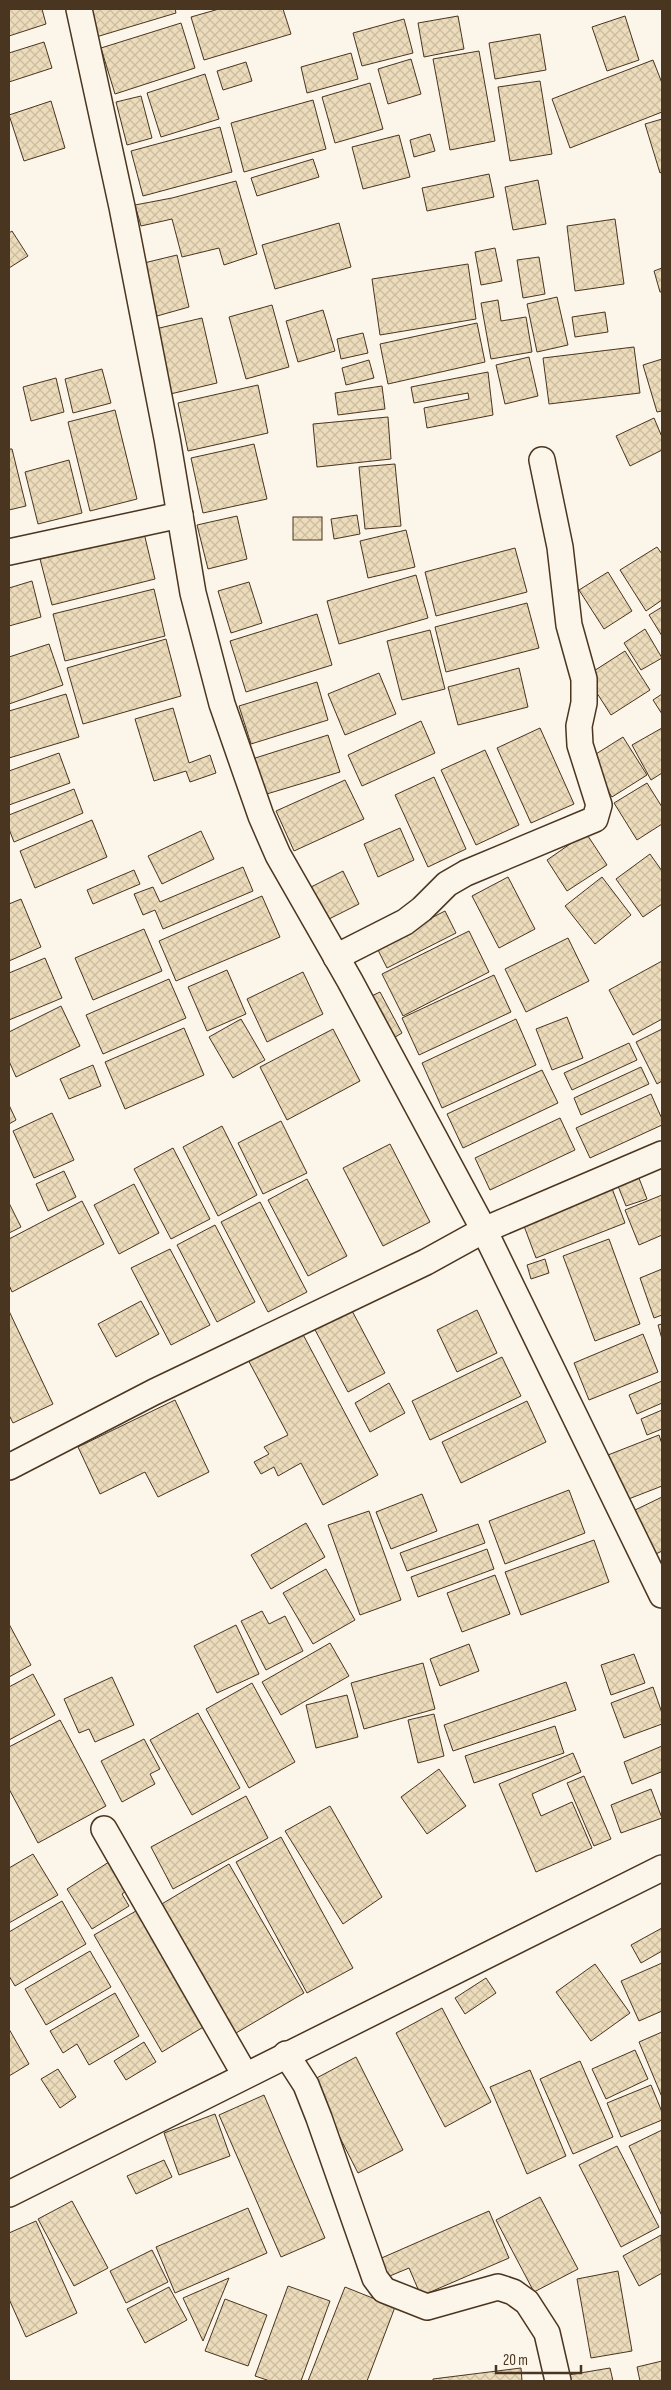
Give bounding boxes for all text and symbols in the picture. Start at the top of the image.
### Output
scale bar [496,2342,581,2374]
text: 20 m [503,2351,528,2370]

